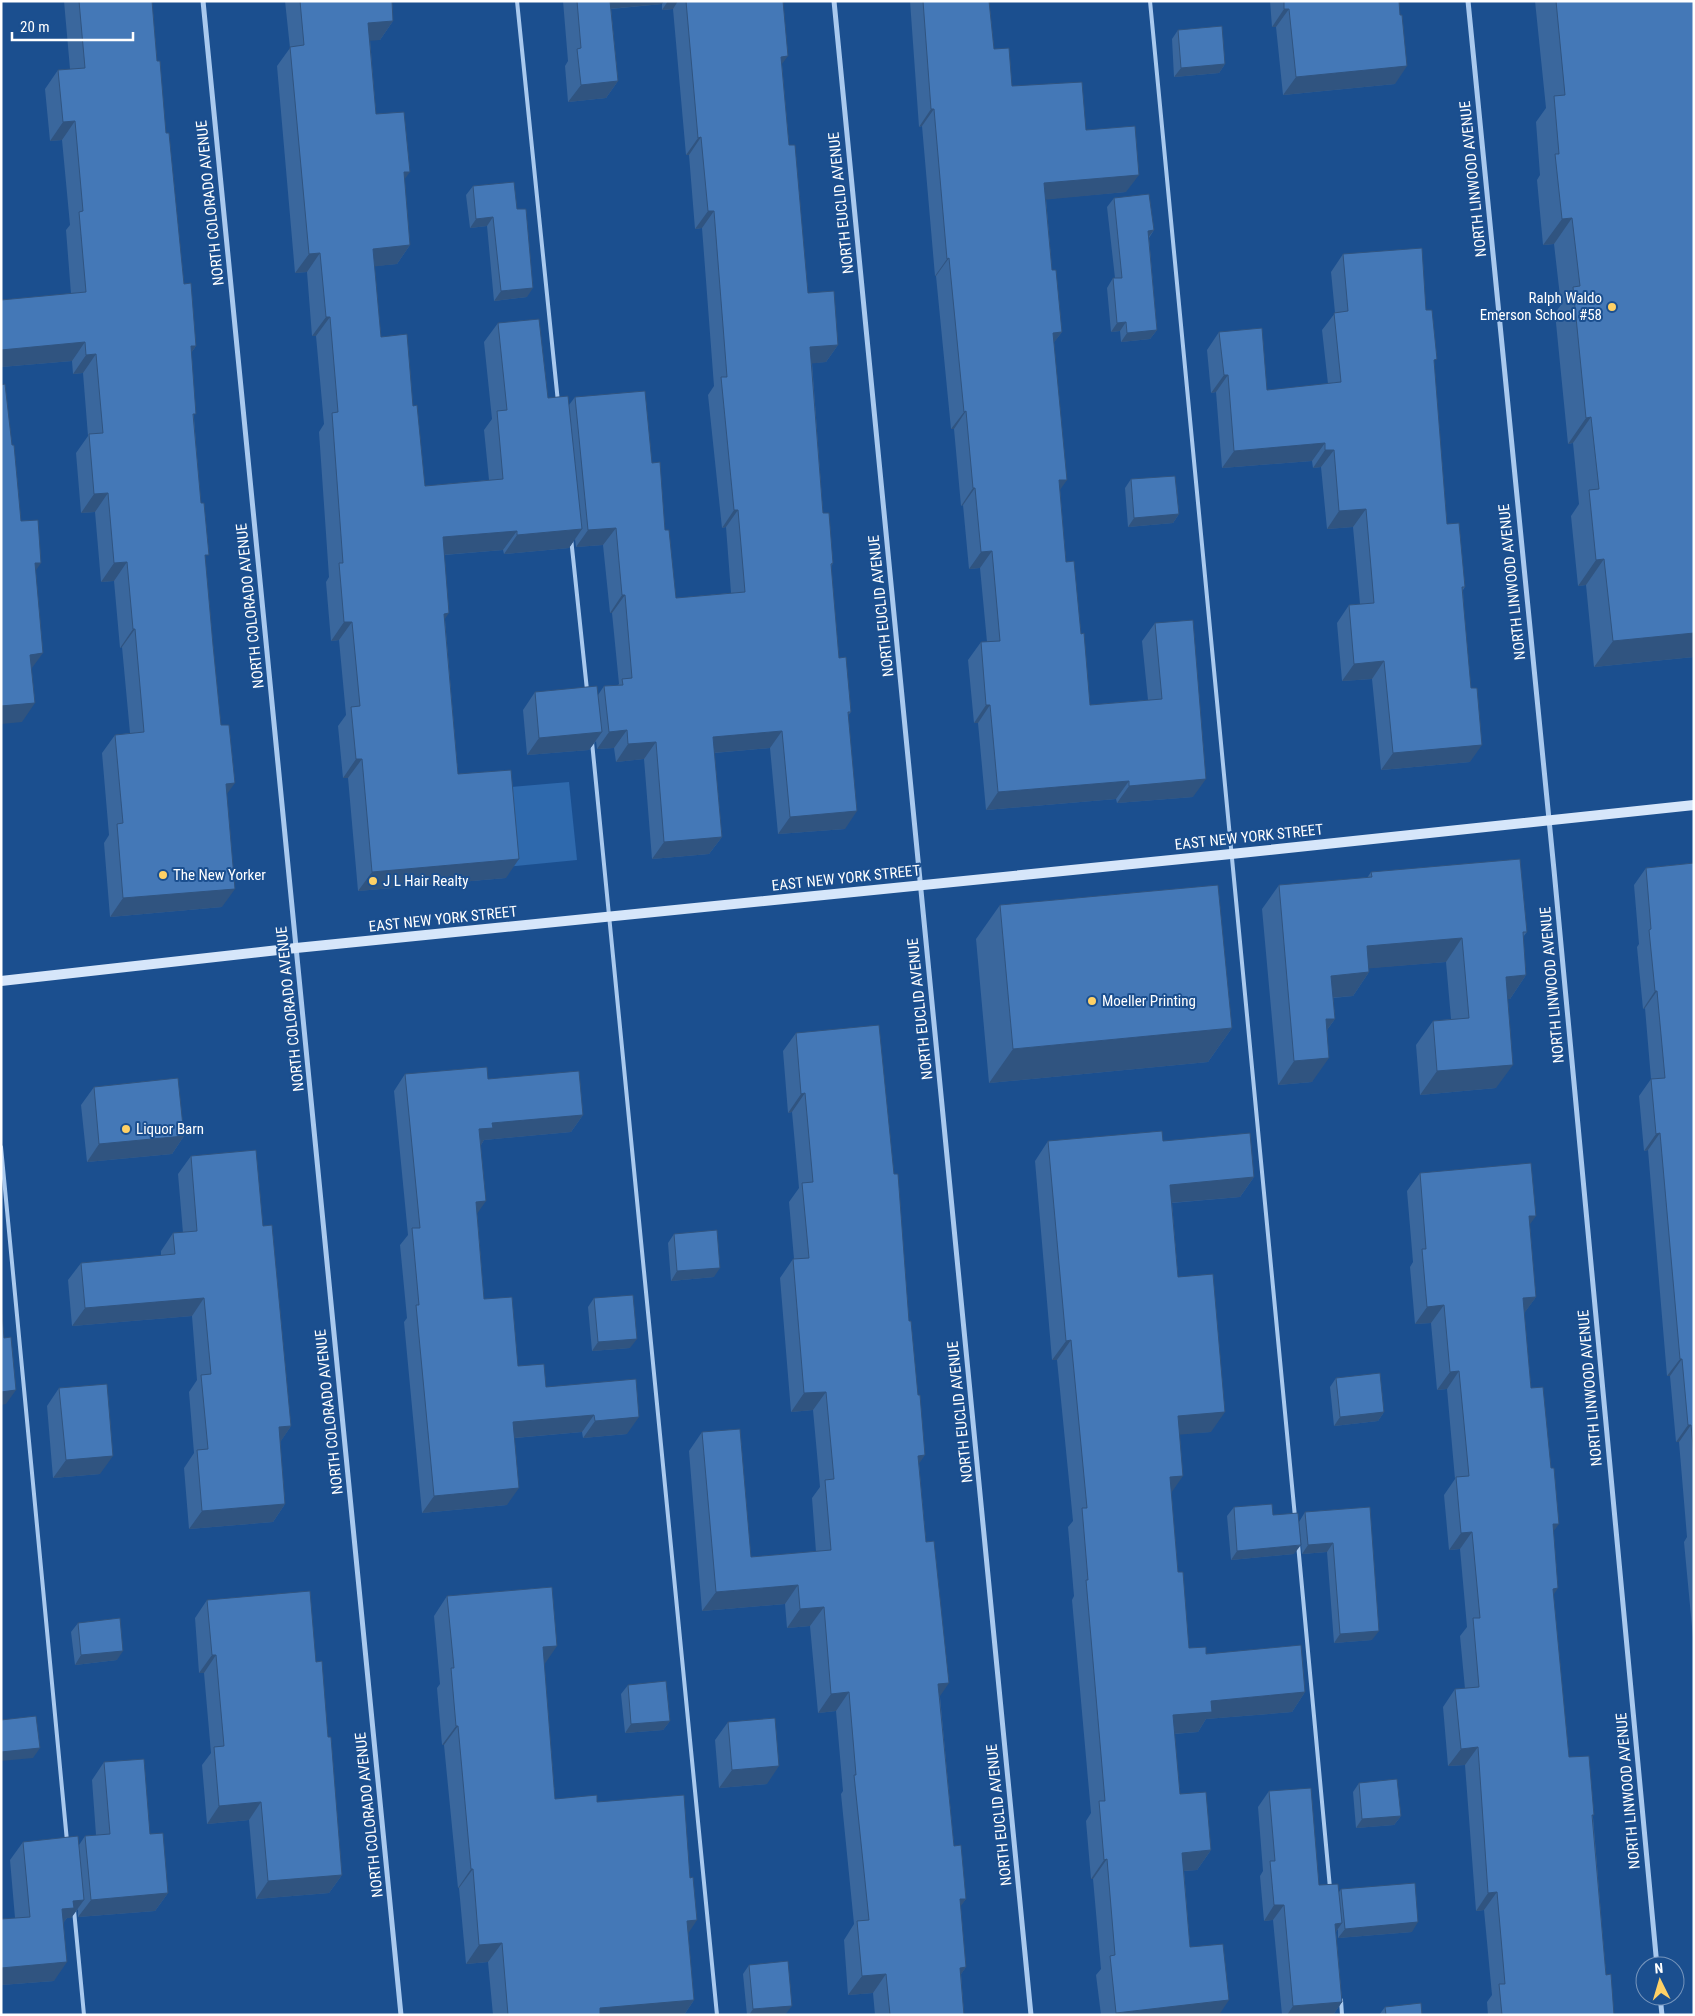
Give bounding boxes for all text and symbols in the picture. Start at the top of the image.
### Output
scale bar [12,10,134,42]
text: 20 m [20,18,50,36]
street label: NORTH LINWOOD AVENUE [1456,100,1490,258]
street label: NORTH COLORADO AVENUE [192,119,228,287]
street label: NORTH EUCLID AVENUE [825,131,857,275]
place label: Ralph Waldo Emerson School #58 [1480,289,1602,324]
marker: Ralph Waldo Emerson School #58 [1606,301,1618,313]
street label: NORTH LINWOOD AVENUE [1495,503,1529,661]
street label: NORTH COLORADO AVENUE [232,522,268,690]
street label: NORTH EUCLID AVENUE [865,534,897,678]
street label: EAST NEW YORK STREET [1174,820,1324,854]
street label: EAST NEW YORK STREET [771,861,921,895]
place label: The New Yorker [173,866,266,884]
marker: The New Yorker [157,869,169,881]
place label: J L Hair Realty [383,872,469,890]
marker: J L Hair Realty [367,875,379,887]
street label: EAST NEW YORK STREET [368,902,518,936]
street label: NORTH LINWOOD AVENUE [1536,906,1568,1064]
street label: NORTH COLORADO AVENUE [272,925,308,1093]
street label: NORTH EUCLID AVENUE [904,937,936,1081]
place label: Moeller Printing [1102,992,1196,1010]
marker: Moeller Printing [1086,995,1098,1007]
place label: Liquor Barn [136,1120,204,1138]
marker: Liquor Barn [120,1123,132,1135]
street label: NORTH LINWOOD AVENUE [1574,1309,1606,1467]
street label: NORTH COLORADO AVENUE [311,1328,347,1496]
street label: NORTH EUCLID AVENUE [944,1340,976,1484]
street label: NORTH LINWOOD AVENUE [1612,1712,1644,1870]
street label: NORTH COLORADO AVENUE [351,1731,387,1899]
street label: NORTH EUCLID AVENUE [983,1743,1015,1887]
north arrow [1635,1956,1685,2006]
text: N [1654,1960,1664,1976]

